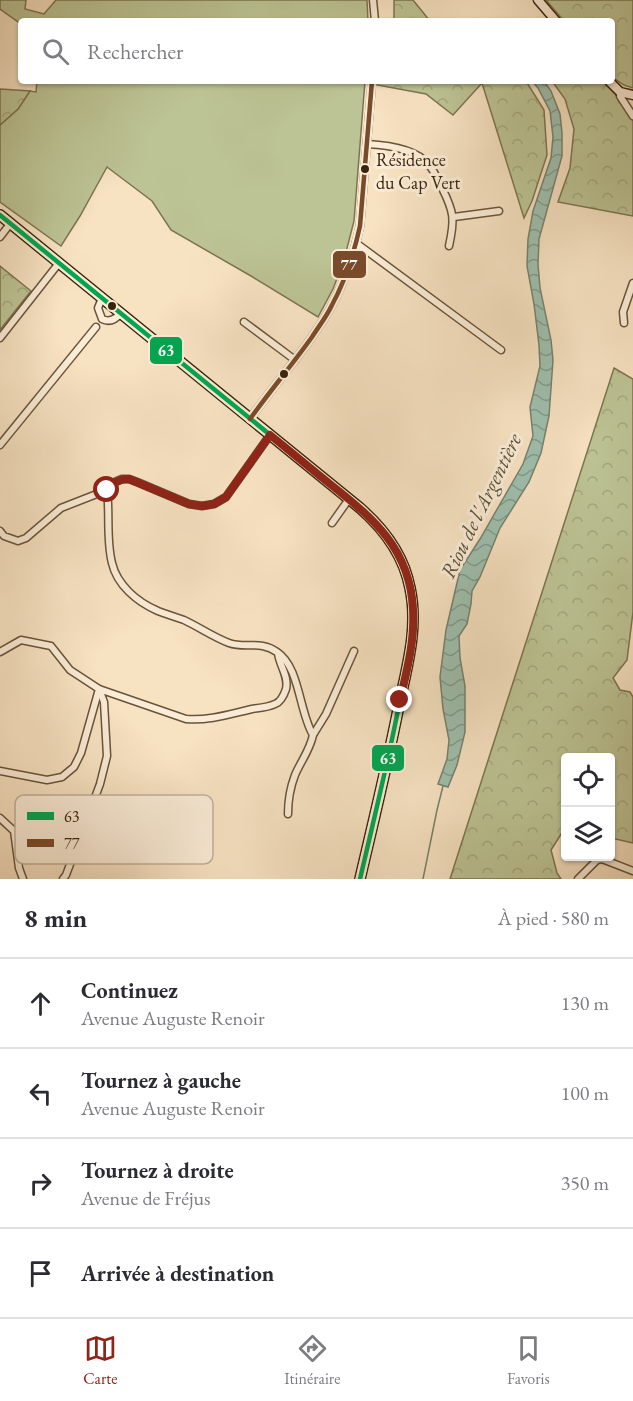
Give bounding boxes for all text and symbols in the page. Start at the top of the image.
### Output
search box [18,18,615,84]
icon: search [39,35,72,68]
text: Rechercher [87,37,183,66]
place label: Résidence du Cap Vert [376,148,460,194]
marker: Résidence du Cap Vert [359,163,371,175]
line badge: 77 [332,250,367,279]
text: 77 [341,254,358,275]
unlabelled marker [106,300,118,312]
line badge: 63 [149,336,183,365]
text: 63 [158,340,174,361]
unlabelled marker [278,368,290,380]
water label: Riou de l'Argentière [434,428,528,583]
route start [93,476,119,502]
route end [386,686,412,712]
line badge: 63 [371,744,405,772]
text: 63 [380,748,396,769]
map controls [561,753,615,861]
button: locate [561,753,615,807]
legend [15,795,213,864]
text: 63 [64,806,80,827]
button: layers [561,807,615,861]
text: 77 [64,833,80,854]
text: 8 min [24,901,87,935]
text: À pied · 580 m [498,905,609,931]
text: Continuez [81,976,178,1005]
icon: ahead [24,987,57,1020]
text: 130 m [561,990,609,1016]
text: Avenue Auguste Renoir [81,1005,265,1031]
text: Tournez à gauche [81,1066,241,1095]
icon: left [24,1077,57,1110]
text: 100 m [561,1080,609,1106]
text: Avenue Auguste Renoir [81,1095,265,1121]
text: Tournez à droite [81,1156,234,1185]
icon: right [24,1167,57,1200]
text: 350 m [561,1170,609,1196]
text: Avenue de Fréjus [81,1185,211,1211]
icon: arrive [24,1257,57,1290]
text: Arrivée à destination [81,1259,274,1288]
tab: Carte [83,1332,118,1389]
tab: Itinéraire [284,1332,340,1389]
tab: Favoris [507,1332,550,1389]

